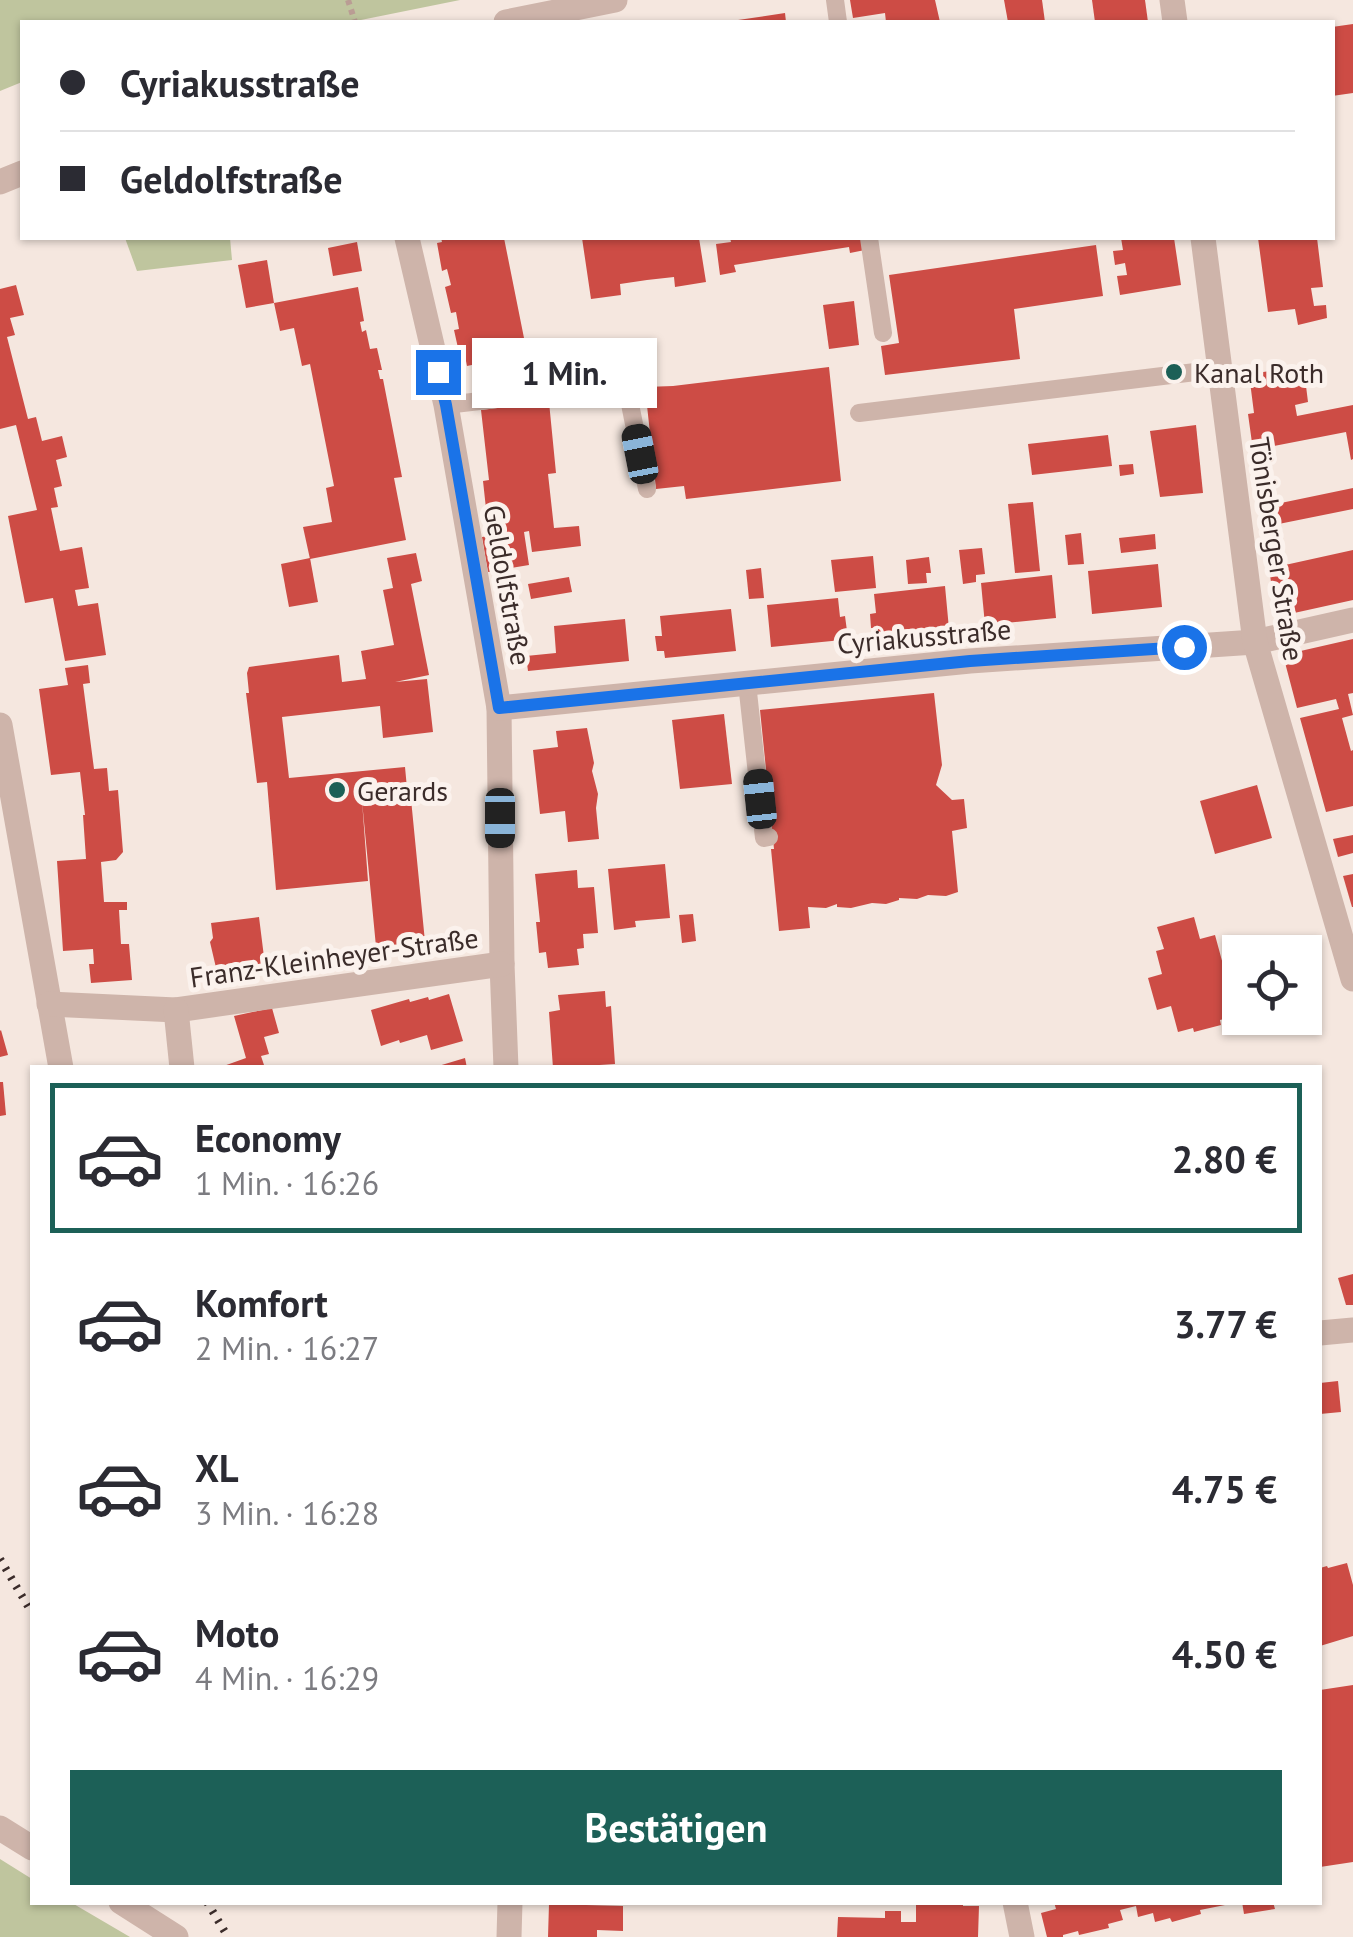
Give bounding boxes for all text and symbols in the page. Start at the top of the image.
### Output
text: Cyriakusstraße [120,58,360,107]
text: Geldolfstraße [120,154,343,203]
callout: 1 Min. [473,337,658,407]
route end [416,350,461,395]
text: 1 Min. [522,352,607,394]
place label: Kanal Roth [1194,354,1324,391]
marker: Kanal Roth [1163,361,1185,383]
car [620,422,660,486]
street label: Tönisberger Straße [1241,434,1313,664]
street label: Geldolfstraße [476,502,540,668]
street label: Cyriakusstraße [835,610,1013,662]
route start [1162,625,1207,670]
car [742,768,778,830]
place label: Gerards [357,772,448,809]
marker: Gerards [326,779,348,801]
car [485,788,515,848]
street label: Franz-Kleinheyer-Straße [187,918,481,996]
map controls [1222,935,1322,1035]
button: locate [1222,935,1322,1035]
icon: car [75,1113,165,1203]
text: Economy [195,1113,341,1162]
text: 2.80 € [1172,1134,1277,1183]
text: 1 Min. · 16:26 [195,1162,379,1204]
icon: car [75,1278,165,1368]
text: Komfort [195,1278,328,1327]
text: 3.77 € [1174,1299,1277,1348]
text: 2 Min. · 16:27 [195,1327,379,1369]
icon: car [75,1443,165,1533]
text: XL [195,1443,239,1492]
text: 4.75 € [1172,1464,1277,1513]
text: 3 Min. · 16:28 [195,1492,379,1534]
icon: car [75,1608,165,1698]
text: Moto [195,1608,279,1657]
text: 4.50 € [1172,1629,1277,1678]
text: 4 Min. · 16:29 [195,1657,379,1699]
button: Bestätigen [70,1770,1282,1885]

